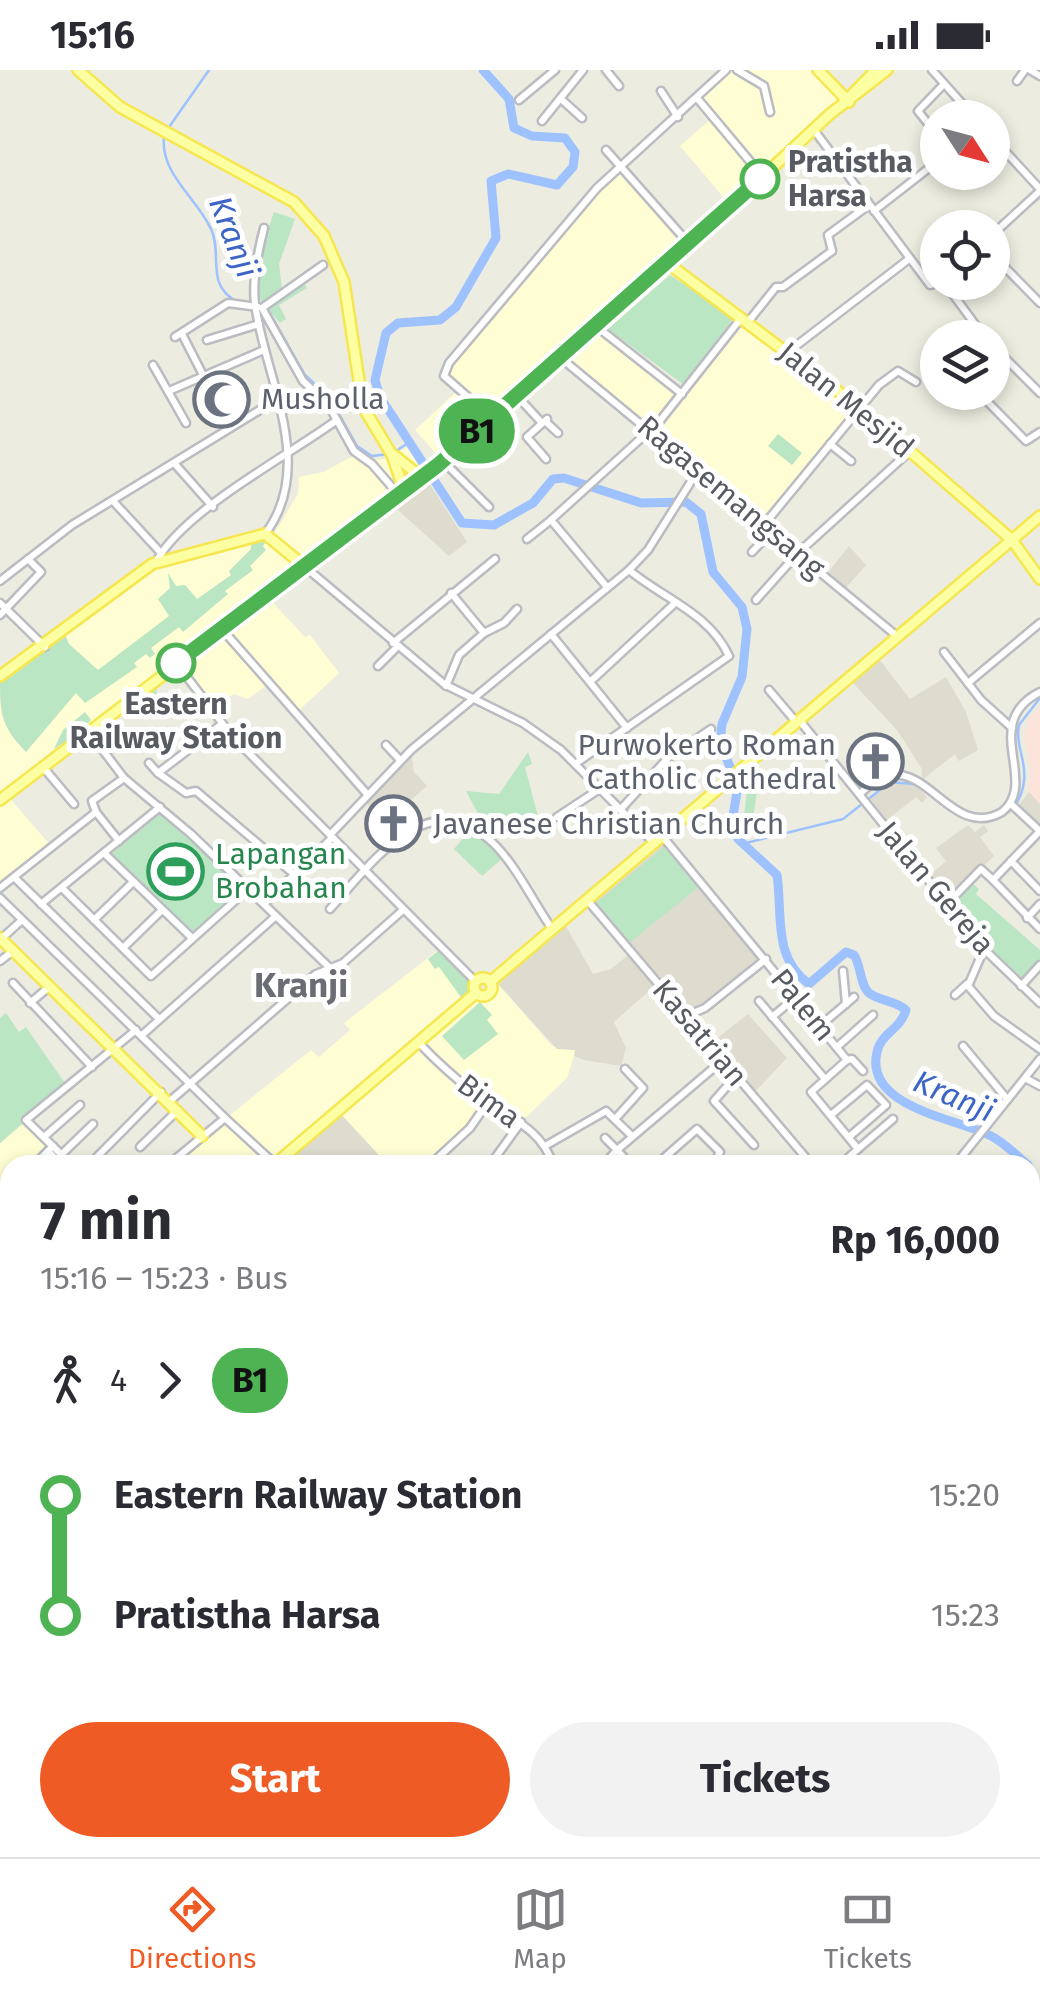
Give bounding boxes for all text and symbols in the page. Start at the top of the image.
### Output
text: 15:16 [50,12,135,58]
north arrow [920,100,1010,190]
map controls [920,100,1010,410]
place label: Pratistha Harsa [788,144,913,214]
marker: Pratistha Harsa [741,160,779,198]
water label: Kranji [201,191,267,283]
button: locate [920,210,1010,300]
button: layers [920,320,1010,410]
street label: Jalan Mesjid [771,334,921,466]
mosque icon: Musholla [192,369,252,429]
place label: Musholla [261,381,385,417]
line badge: B1 [432,398,522,464]
street label: Ragasemangsang [630,408,832,586]
text: B1 [459,410,495,452]
marker: Eastern Railway Station [157,644,195,682]
place label: Eastern Railway Station [70,686,282,756]
place label: Purwokerto Roman Catholic Cathedral [578,727,836,797]
church icon: Purwokerto Roman Catholic Cathedral [845,732,905,792]
church icon: Javanese Christian Church [364,794,424,854]
place label: Javanese Christian Church [433,806,784,842]
street label: Jalan Gereja [870,814,1002,962]
place label: Lapangan Brobahan [215,836,347,906]
sports icon: Lapangan Brobahan [146,841,206,901]
street label: Palem [763,962,843,1048]
district label: Kranji [254,964,348,1006]
street label: Kasatrian [645,972,755,1094]
water label: Kranji [908,1062,1000,1130]
street label: Bima [451,1066,527,1136]
text: 7 min [40,1188,173,1254]
text: Rp 16,000 [831,1217,1000,1263]
text: 15:16 – 15:23 · Bus [40,1259,288,1297]
icon: walk [40,1353,95,1408]
icon: forward [142,1353,197,1408]
text: B1 [232,1359,268,1401]
text: 4 [110,1361,127,1399]
text: Eastern Railway Station [114,1472,523,1518]
text: 15:20 [929,1476,1000,1514]
text: Pratistha Harsa [114,1592,381,1638]
text: 15:23 [931,1596,1000,1634]
button: Start [40,1722,510,1837]
button: Tickets [530,1722,1000,1837]
tab: Directions [128,1882,256,1975]
tab: Map [513,1882,568,1975]
tab: Tickets [824,1882,912,1975]

